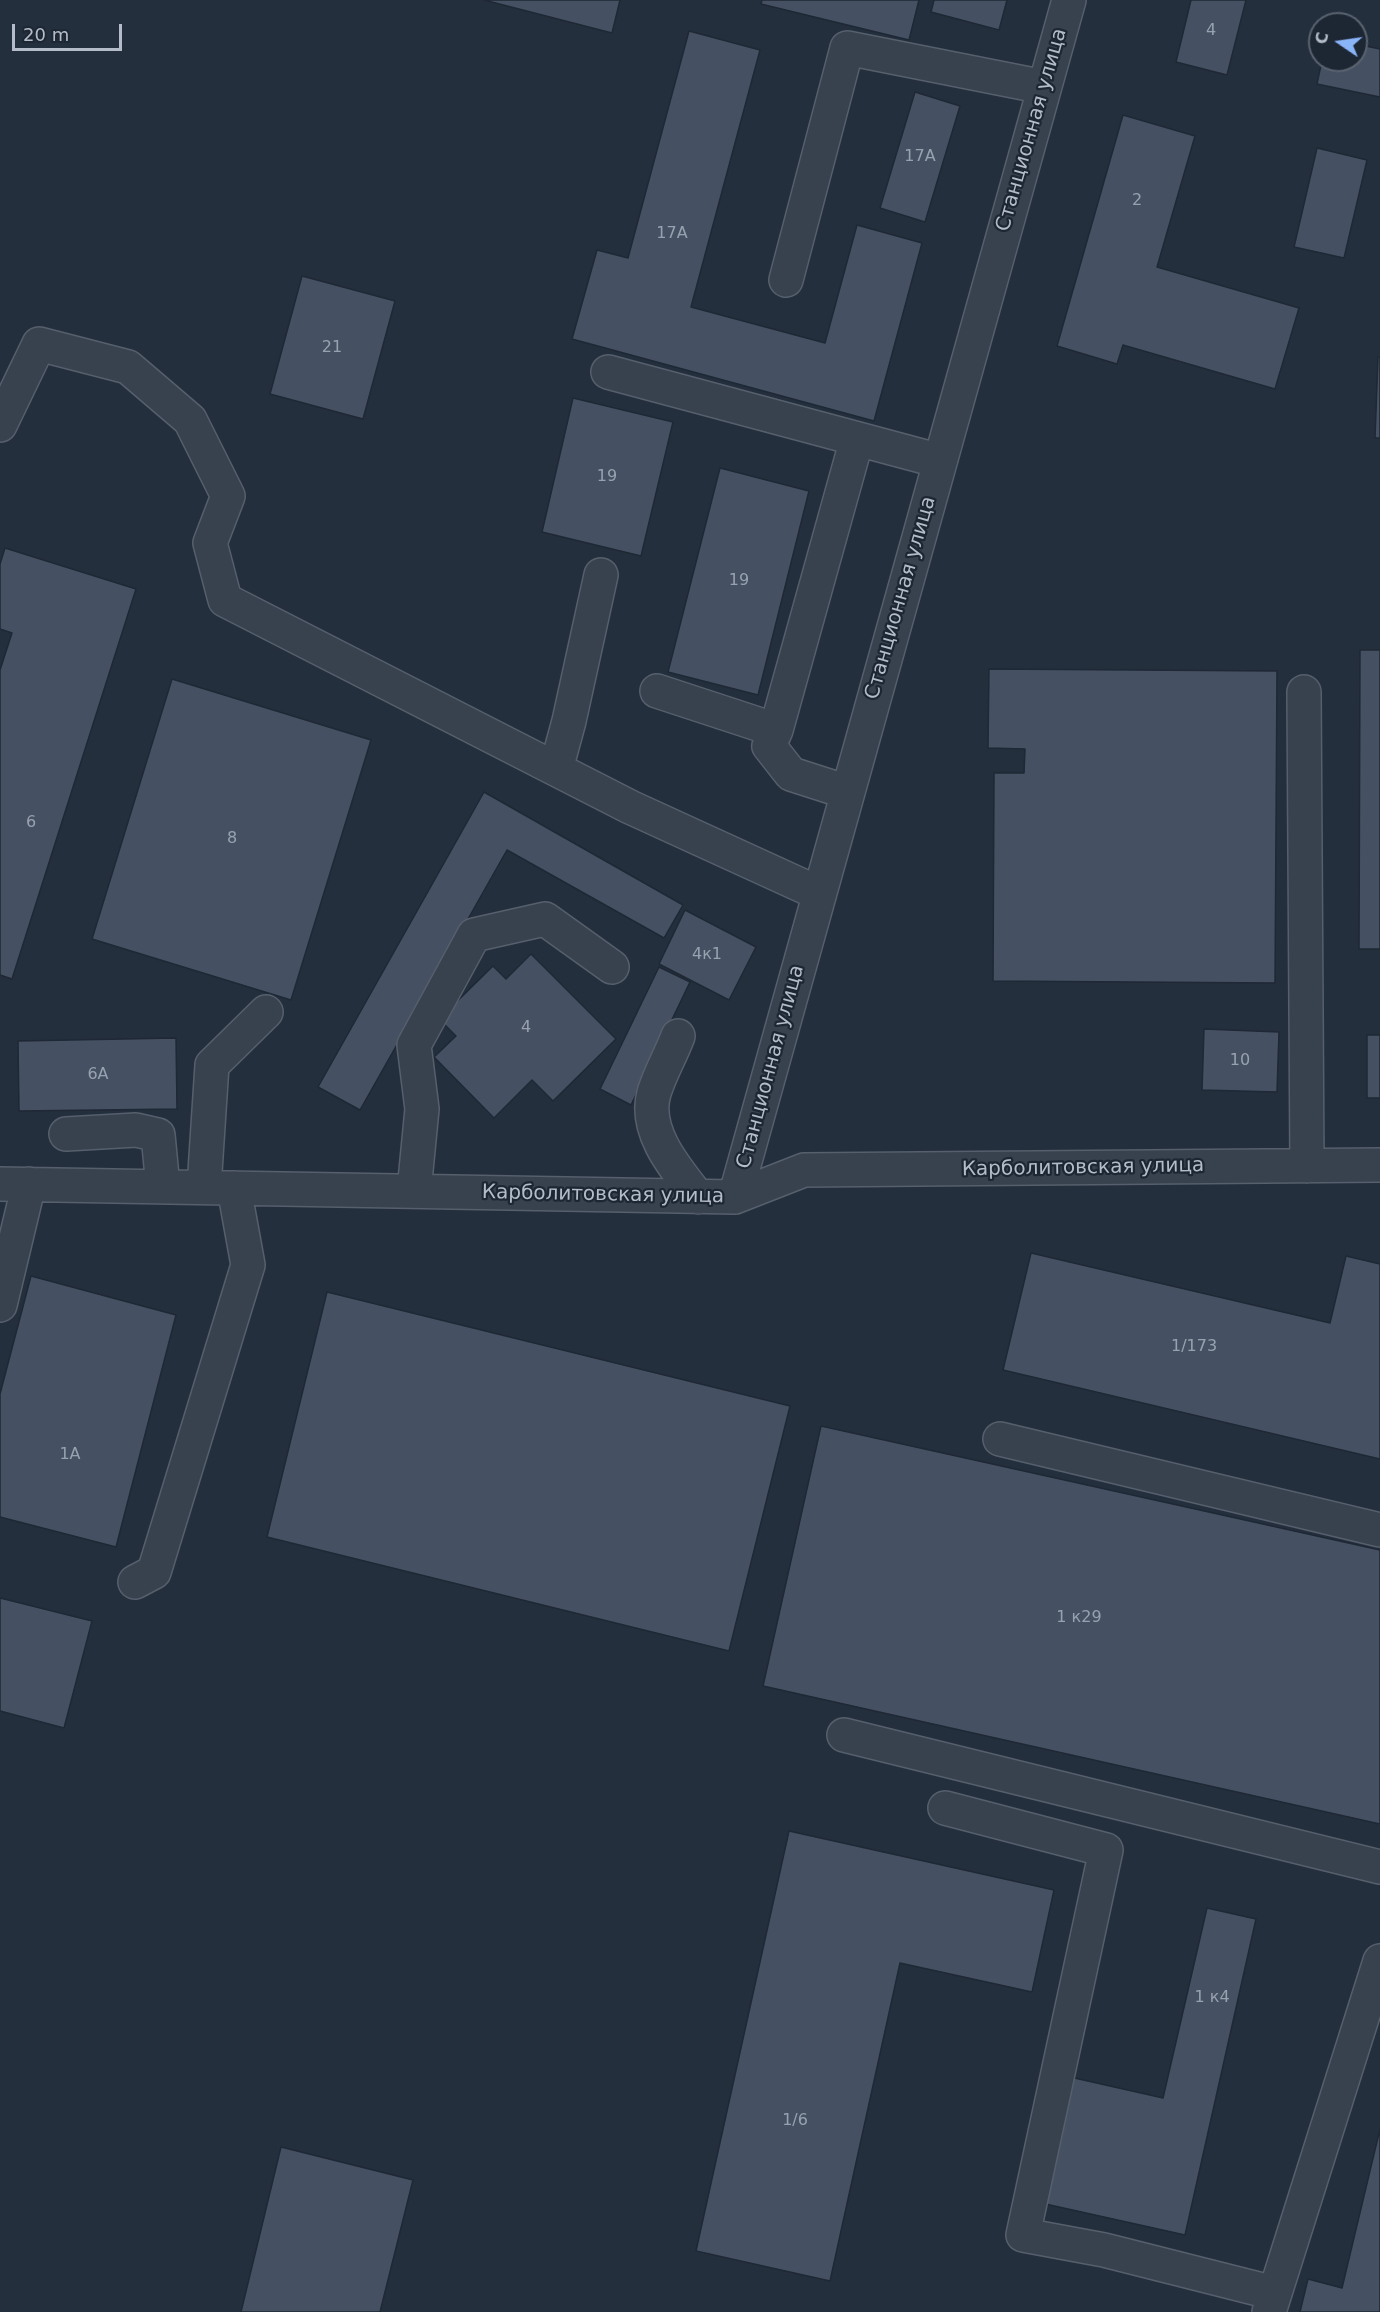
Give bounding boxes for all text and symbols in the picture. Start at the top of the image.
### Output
scale bar [15,12,124,50]
north arrow [1308,12,1368,72]
house number: 4 [1206,21,1216,41]
text: 20 m [23,24,69,45]
street label: Станционная улица [992,26,1072,234]
text: С [1311,30,1333,46]
house number: 17А [904,147,936,167]
house number: 2 [1132,191,1142,211]
house number: 17А [656,224,688,244]
house number: 21 [322,338,342,358]
house number: 19 [597,467,617,487]
street label: Станционная улица [861,494,941,702]
house number: 19 [729,571,749,591]
house number: 6 [26,813,36,833]
house number: 8 [227,829,237,849]
house number: 4к1 [692,945,722,965]
street label: Станционная улица [732,962,810,1172]
house number: 4 [521,1018,531,1038]
house number: 10 [1230,1051,1250,1071]
house number: 6А [87,1065,109,1085]
street label: Карболитовская улица [962,1154,1204,1182]
street label: Карболитовская улица [482,1181,724,1209]
house number: 1/173 [1171,1337,1217,1357]
house number: 1А [59,1445,81,1465]
house number: 1 к29 [1056,1608,1102,1628]
house number: 1 к4 [1194,1988,1230,2008]
house number: 1/6 [782,2111,808,2131]

